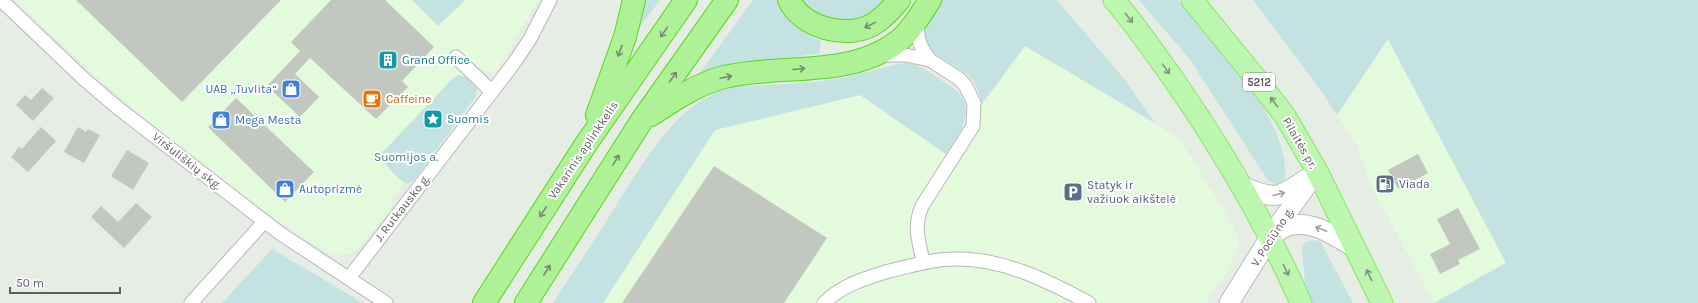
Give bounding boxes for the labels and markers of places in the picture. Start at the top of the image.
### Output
building icon: Grand Office [377,49,399,71]
place label: Grand Office [402,53,470,67]
shop icon: UAB „Tuvlita“ [280,78,302,100]
place label: UAB „Tuvlita“ [205,82,277,96]
cafe icon: Caffeine [361,88,383,110]
place label: Caffeine [386,92,431,106]
place icon: Suomis [422,108,444,130]
shop icon: Mega Mesta [210,109,232,131]
place label: Suomis [447,112,489,126]
place label: Mega Mesta [235,113,301,127]
fuel station icon: Viada [1374,173,1396,195]
place label: Viada [1399,177,1430,191]
shop icon: Autoprizmė [274,178,296,200]
place label: Statyk ir važiuok aikštelė [1087,178,1176,206]
parking icon: Statyk ir važiuok aikštelė [1062,181,1084,203]
place label: Autoprizmė [299,182,362,196]

